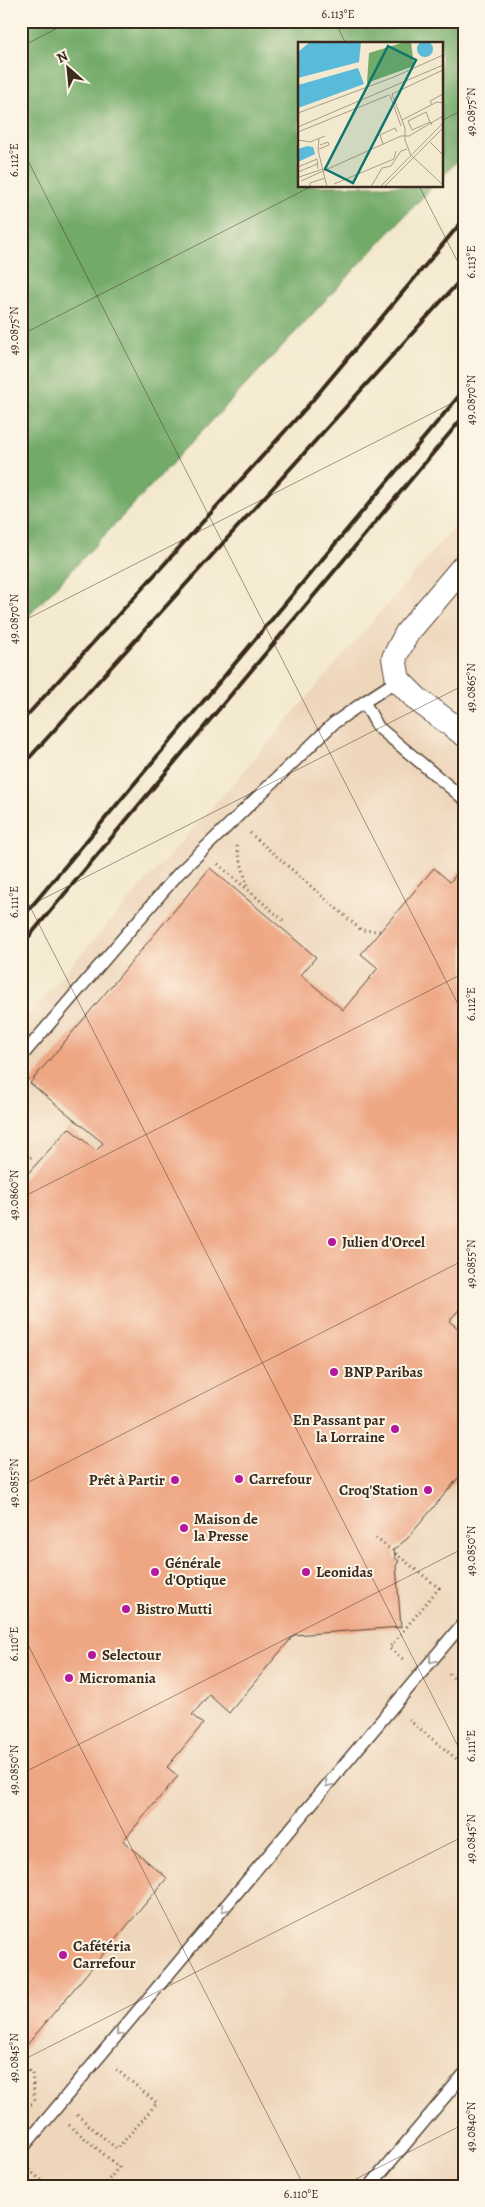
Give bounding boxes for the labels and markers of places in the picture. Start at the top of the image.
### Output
place label: Julien d'Orcel [342,1232,425,1252]
marker: Julien d'Orcel [326,1236,338,1248]
place label: BNP Paribas [344,1362,423,1382]
marker: BNP Paribas [328,1366,340,1378]
place label: En Passant par la Lorraine [293,1410,385,1447]
marker: En Passant par la Lorraine [389,1423,401,1435]
place label: Carrefour [249,1469,312,1489]
place label: Prêt à Partir [89,1470,165,1490]
marker: Carrefour [233,1473,245,1485]
marker: Prêt à Partir [169,1474,181,1486]
place label: Croq'Station [339,1480,419,1500]
marker: Croq'Station [422,1484,434,1496]
place label: Maison de la Presse [194,1509,258,1546]
marker: Maison de la Presse [178,1522,190,1534]
place label: Générale d'Optique [165,1553,226,1590]
place label: Leonidas [316,1562,373,1582]
marker: Générale d'Optique [149,1566,161,1578]
marker: Leonidas [300,1566,312,1578]
place label: Bistro Mutti [136,1599,213,1619]
marker: Bistro Mutti [120,1603,132,1615]
place label: Selectour [102,1645,161,1665]
marker: Selectour [86,1649,98,1661]
place label: Micromania [79,1668,157,1688]
marker: Micromania [63,1672,75,1684]
place label: Cafétéria Carrefour [73,1936,136,1973]
marker: Cafétéria Carrefour [57,1949,69,1961]

